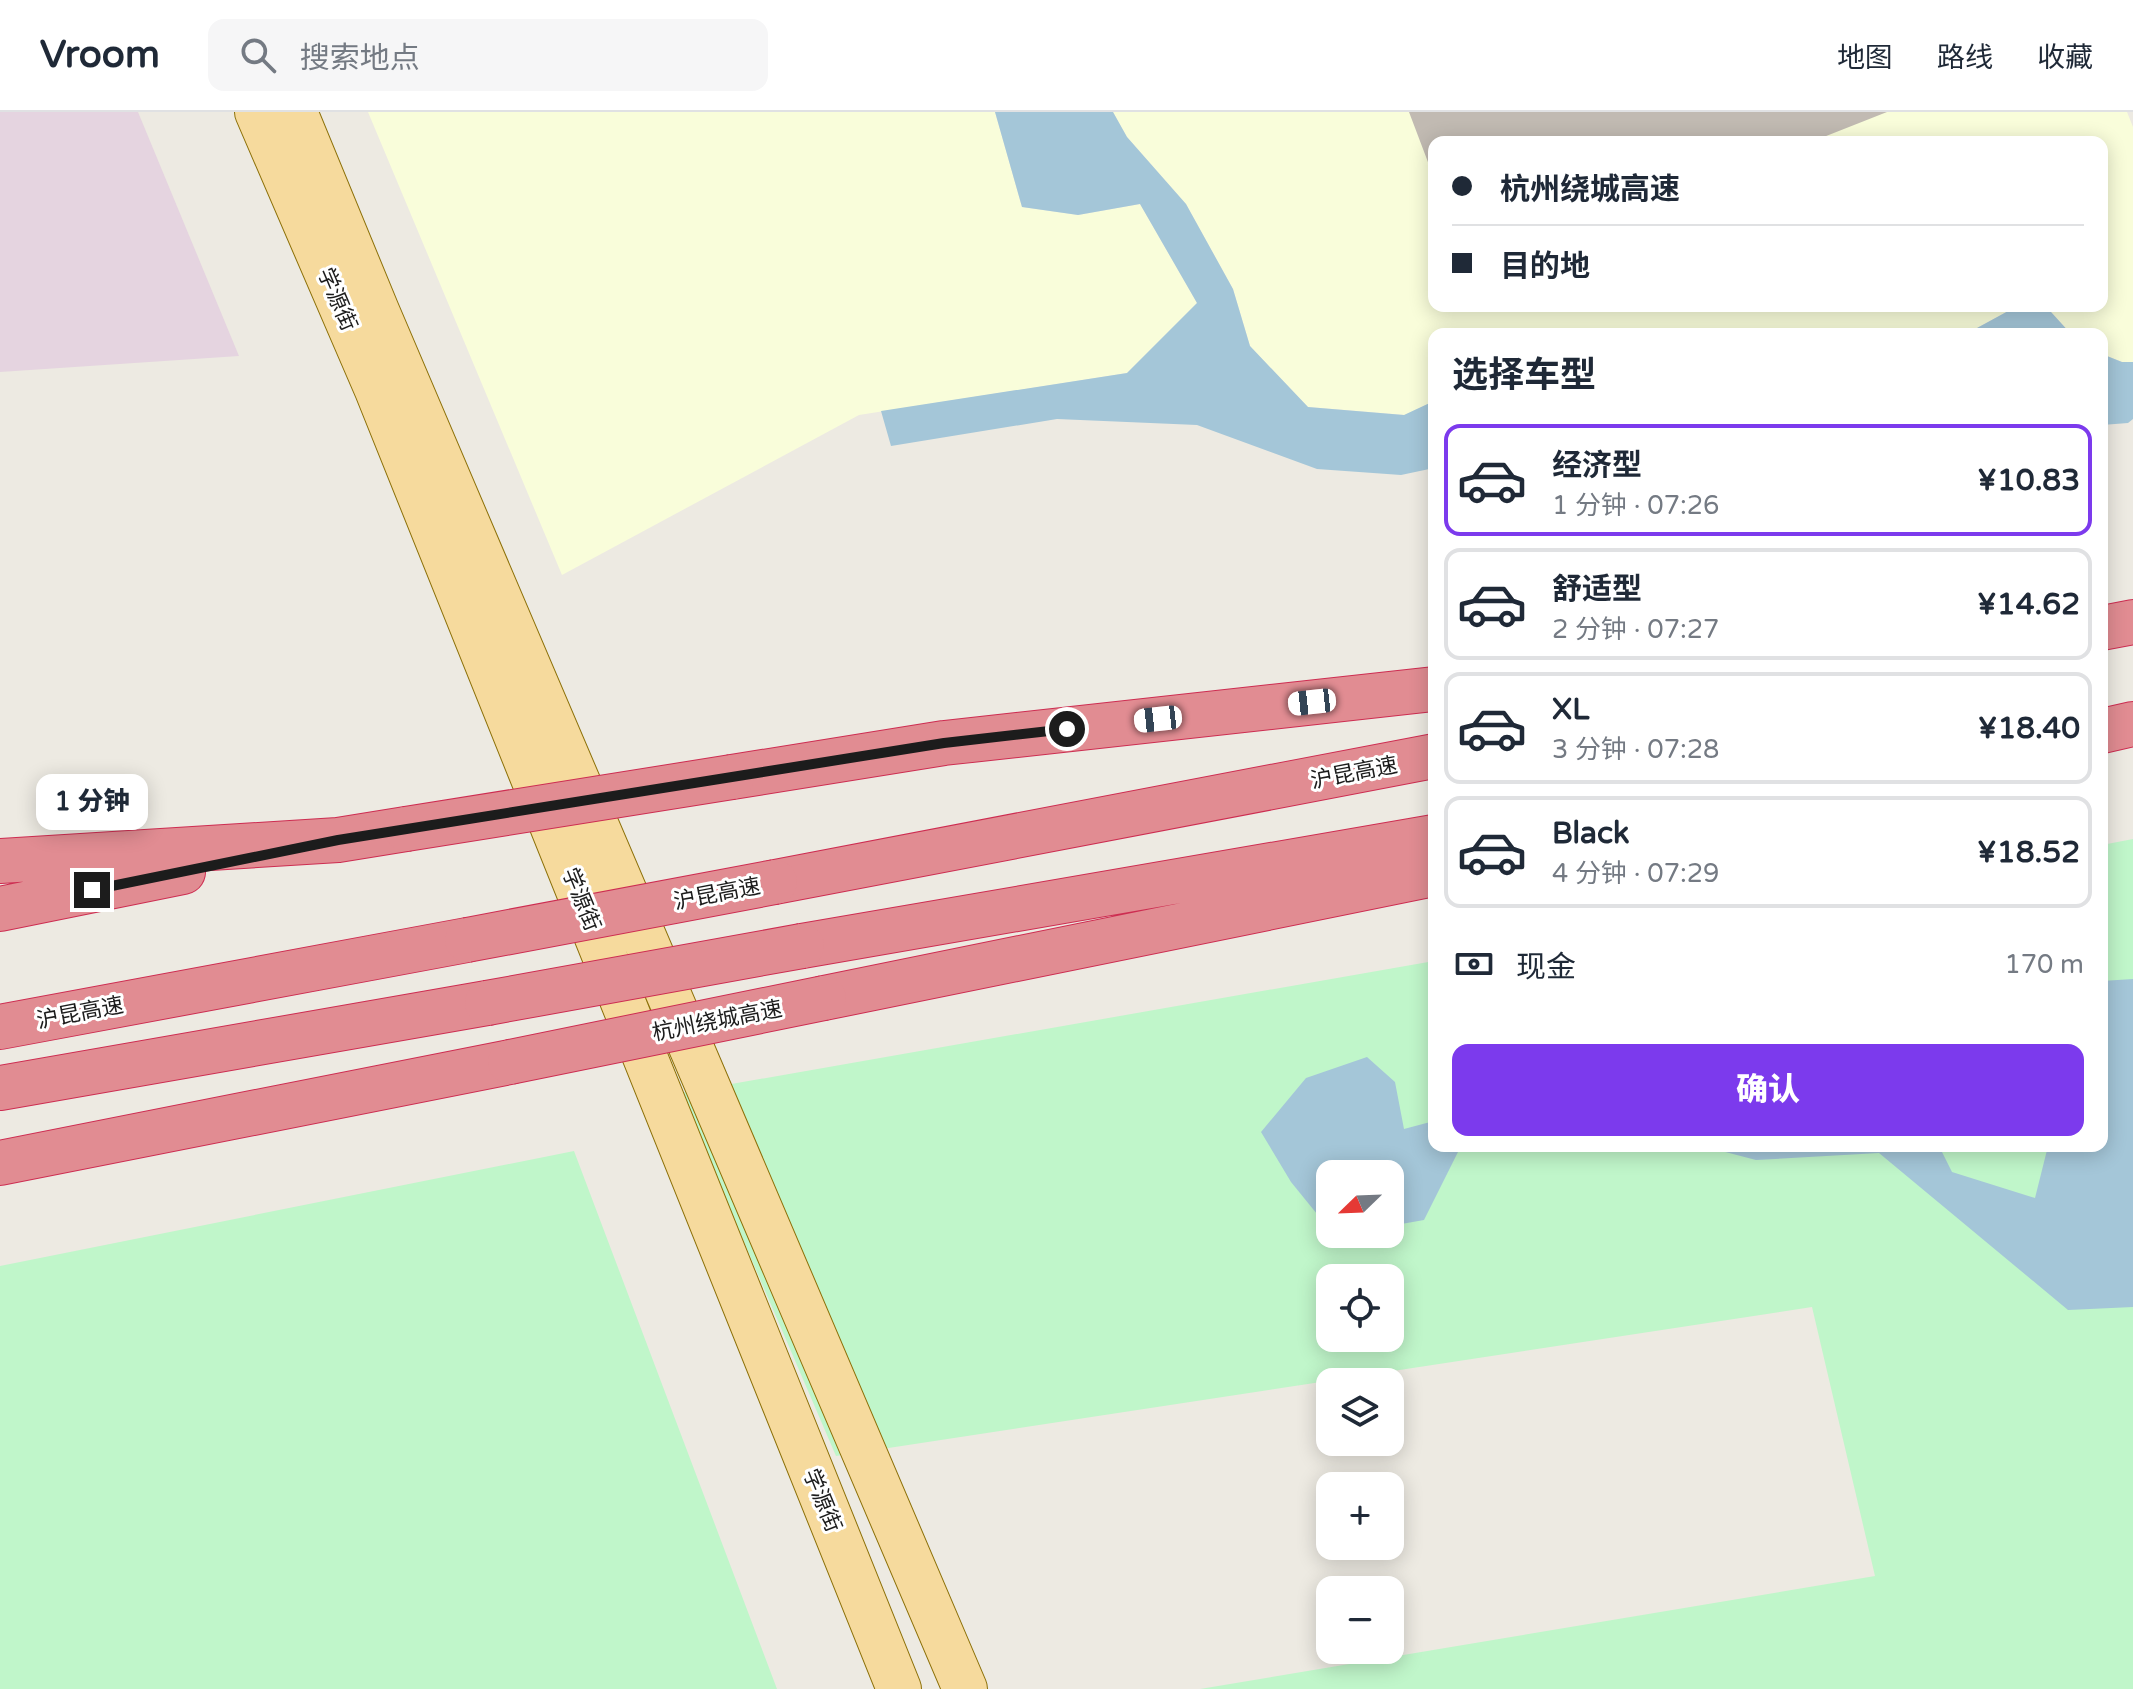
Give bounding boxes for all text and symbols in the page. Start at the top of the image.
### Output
search box [208,19,768,91]
text: Vroom [40,32,160,78]
icon: search [236,33,280,77]
text: 搜索地点 [300,40,420,77]
text: 地图 [1837,41,1893,75]
text: 路线 [1937,41,1993,75]
text: 收藏 [2037,41,2093,75]
text: 杭州绕城高速 [1500,171,1680,208]
text: 目的地 [1500,248,1590,285]
street label: 学源街 [312,264,362,335]
text: 选择车型 [1452,354,1596,397]
icon: car [1456,444,1528,516]
text: 经济型 [1552,447,1642,484]
text: ¥10.83 [1977,462,2080,499]
text: 1 分钟 · 07:26 [1552,490,1719,521]
icon: car [1456,568,1528,640]
text: 舒适型 [1552,571,1642,608]
text: ¥14.62 [1977,586,2080,623]
text: 2 分钟 · 07:27 [1552,614,1719,645]
car [1287,688,1337,716]
text: XL [1552,691,1589,728]
icon: car [1456,692,1528,764]
car [1133,705,1183,733]
text: ¥18.40 [1978,710,2080,747]
route start [1049,711,1085,747]
text: 3 分钟 · 07:28 [1552,734,1719,765]
street label: 沪昆高速 [1309,752,1400,794]
callout: 1 分钟 [36,774,148,830]
text: 1 分钟 [54,786,130,817]
text: Black [1552,815,1629,852]
icon: car [1456,816,1528,888]
text: ¥18.52 [1977,834,2080,871]
text: 4 分钟 · 07:29 [1552,858,1719,889]
street label: 学源街 [557,864,605,935]
route end [74,872,110,908]
street label: 沪昆高速 [672,873,763,915]
icon: cash [1452,942,1496,986]
text: 现金 [1516,949,1576,986]
text: 170 m [2004,949,2084,980]
street label: 沪昆高速 [35,992,126,1034]
street label: 杭州绕城高速 [650,996,784,1046]
button: 确认 [1452,1044,2084,1136]
north arrow [1316,1160,1404,1248]
map controls [1316,1160,1404,1664]
button: locate [1316,1264,1404,1352]
button: layers [1316,1368,1404,1456]
street label: 学源街 [798,1465,846,1536]
button: + [1316,1472,1404,1560]
button: − [1316,1576,1404,1664]

